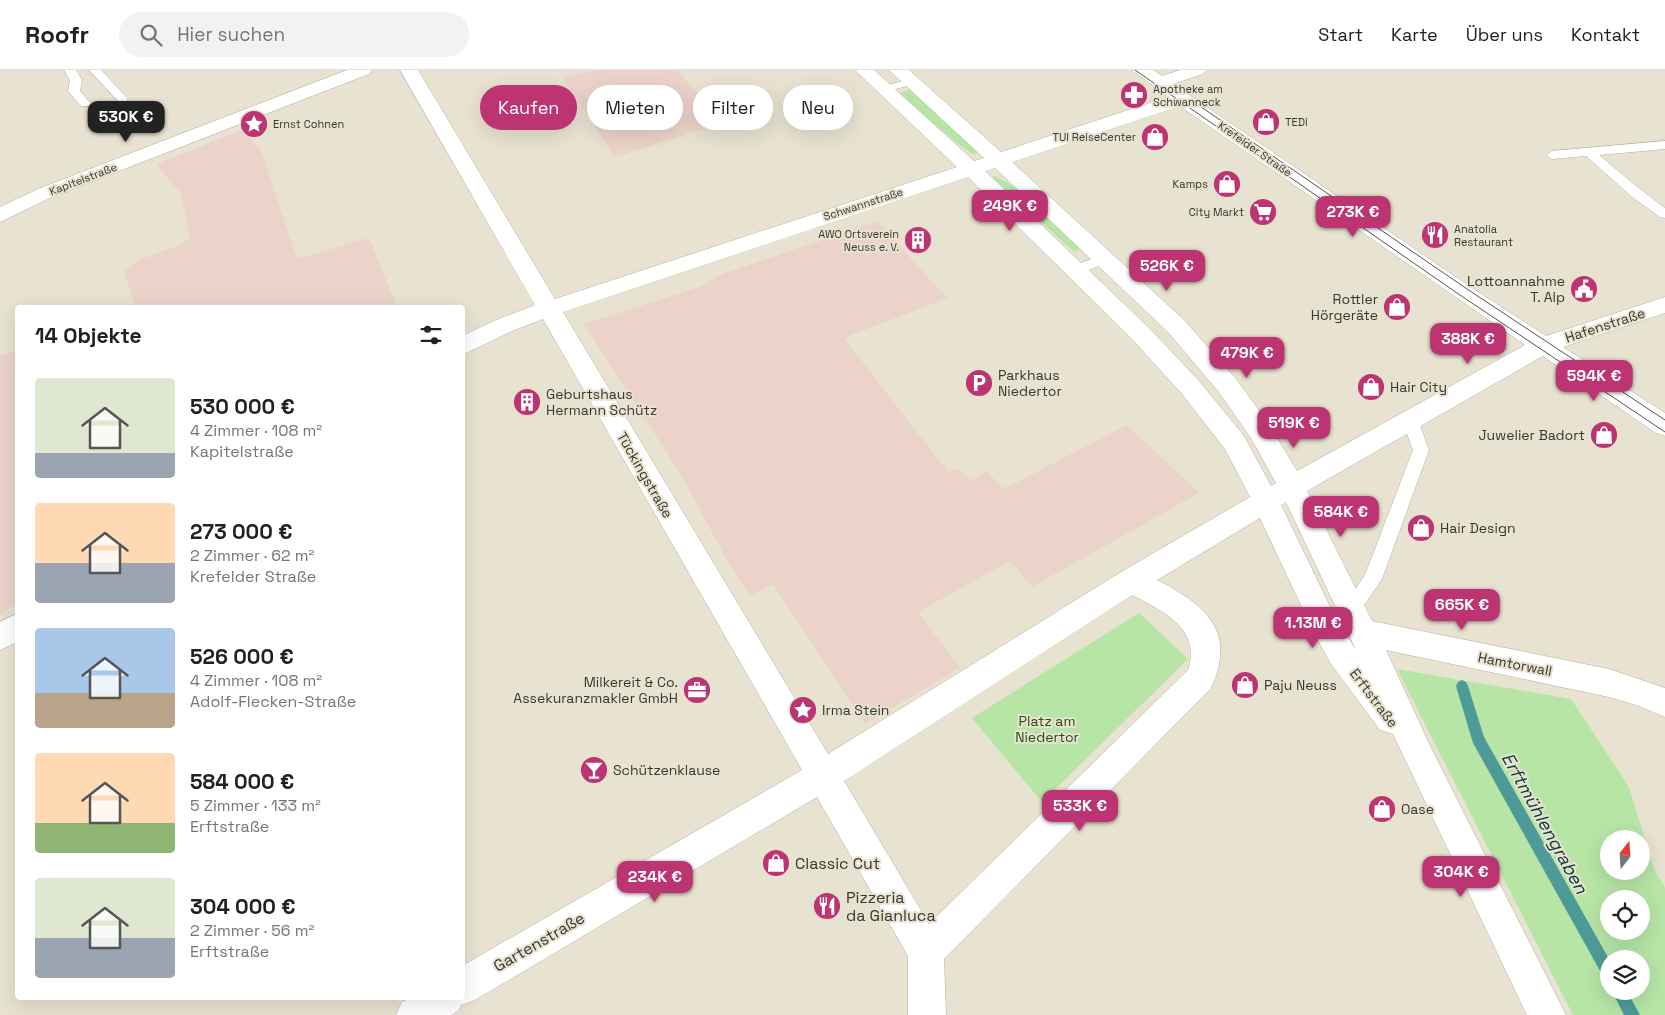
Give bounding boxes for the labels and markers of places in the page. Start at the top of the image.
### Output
pharmacy icon: Apotheke am Schwanneck [1119,80,1149,110]
place label: Apotheke am Schwanneck [1153,82,1223,109]
pin: 530K € [85,100,167,143]
shop icon: TEDi [1251,107,1281,137]
place icon: Ernst Cohnen [239,109,269,139]
place label: TEDi [1285,115,1308,129]
place label: Ernst Cohnen [273,117,344,131]
shop icon: TUI ReiseCenter [1140,122,1170,152]
place label: TUI ReiseCenter [1053,130,1136,144]
shop icon: Kamps [1212,169,1242,199]
place label: Kamps [1173,177,1208,191]
pin: 249K € [969,190,1051,232]
pin: 273K € [1312,196,1394,238]
supermarket icon: City Markt [1248,197,1278,227]
place label: City Markt [1189,205,1244,219]
restaurant icon: Anatolia Restaurant [1420,220,1450,250]
place label: Anatolia Restaurant [1454,222,1513,249]
building icon: AWO Ortsverein Neuss e. V. [903,225,933,255]
place label: AWO Ortsverein Neuss e. V. [818,227,899,254]
pin: 526K € [1126,250,1208,292]
place label: Lottoannahme T. Alp [1467,272,1565,306]
public building icon: Lottoannahme T. Alp [1569,274,1599,304]
place label: Rottler Hörgeräte [1311,290,1378,324]
shop icon: Rottler Hörgeräte [1382,292,1412,322]
pin: 388K € [1427,322,1509,365]
pin: 479K € [1206,336,1288,379]
pin: 594K € [1553,360,1635,402]
place label: Parkhaus Niedertor [998,366,1062,400]
parking icon: Parkhaus Niedertor [964,368,994,398]
shop icon: Hair City [1356,372,1386,402]
place label: Hair City [1390,378,1447,396]
place label: Geburtshaus Hermann Schütz [546,385,657,419]
building icon: Geburtshaus Hermann Schütz [512,387,542,417]
pin: 519K € [1253,406,1335,449]
shop icon: Juwelier Badort [1589,420,1619,450]
place label: Juwelier Badort [1479,426,1585,444]
pin: 584K € [1300,496,1382,538]
shop icon: Hair Design [1406,513,1436,543]
place label: Hair Design [1440,519,1516,537]
pin: 665K € [1421,588,1503,631]
pin: 1.13M € [1267,606,1359,649]
shop icon: Paju Neuss [1230,670,1260,700]
place label: Milkereit & Co. Assekuranzmakler GmbH [513,673,678,707]
office icon: Milkereit & Co. Assekuranzmakler GmbH [682,675,712,705]
place label: Paju Neuss [1264,676,1337,694]
place icon: Irma Stein [788,695,818,725]
place label: Irma Stein [822,701,889,719]
bar icon: Schützenklause [579,755,609,785]
place label: Schützenklause [613,761,720,779]
pin: 533K € [1039,790,1121,832]
shop icon: Oase [1367,794,1397,824]
place label: Oase [1401,800,1434,818]
shop icon: Classic Cut [761,848,791,878]
place label: Classic Cut [795,853,880,874]
pin: 304K € [1420,856,1502,898]
pin: 234K € [614,860,696,903]
place label: Pizzeria da Gianluca [846,887,936,926]
restaurant icon: Pizzeria da Gianluca [812,891,842,921]

